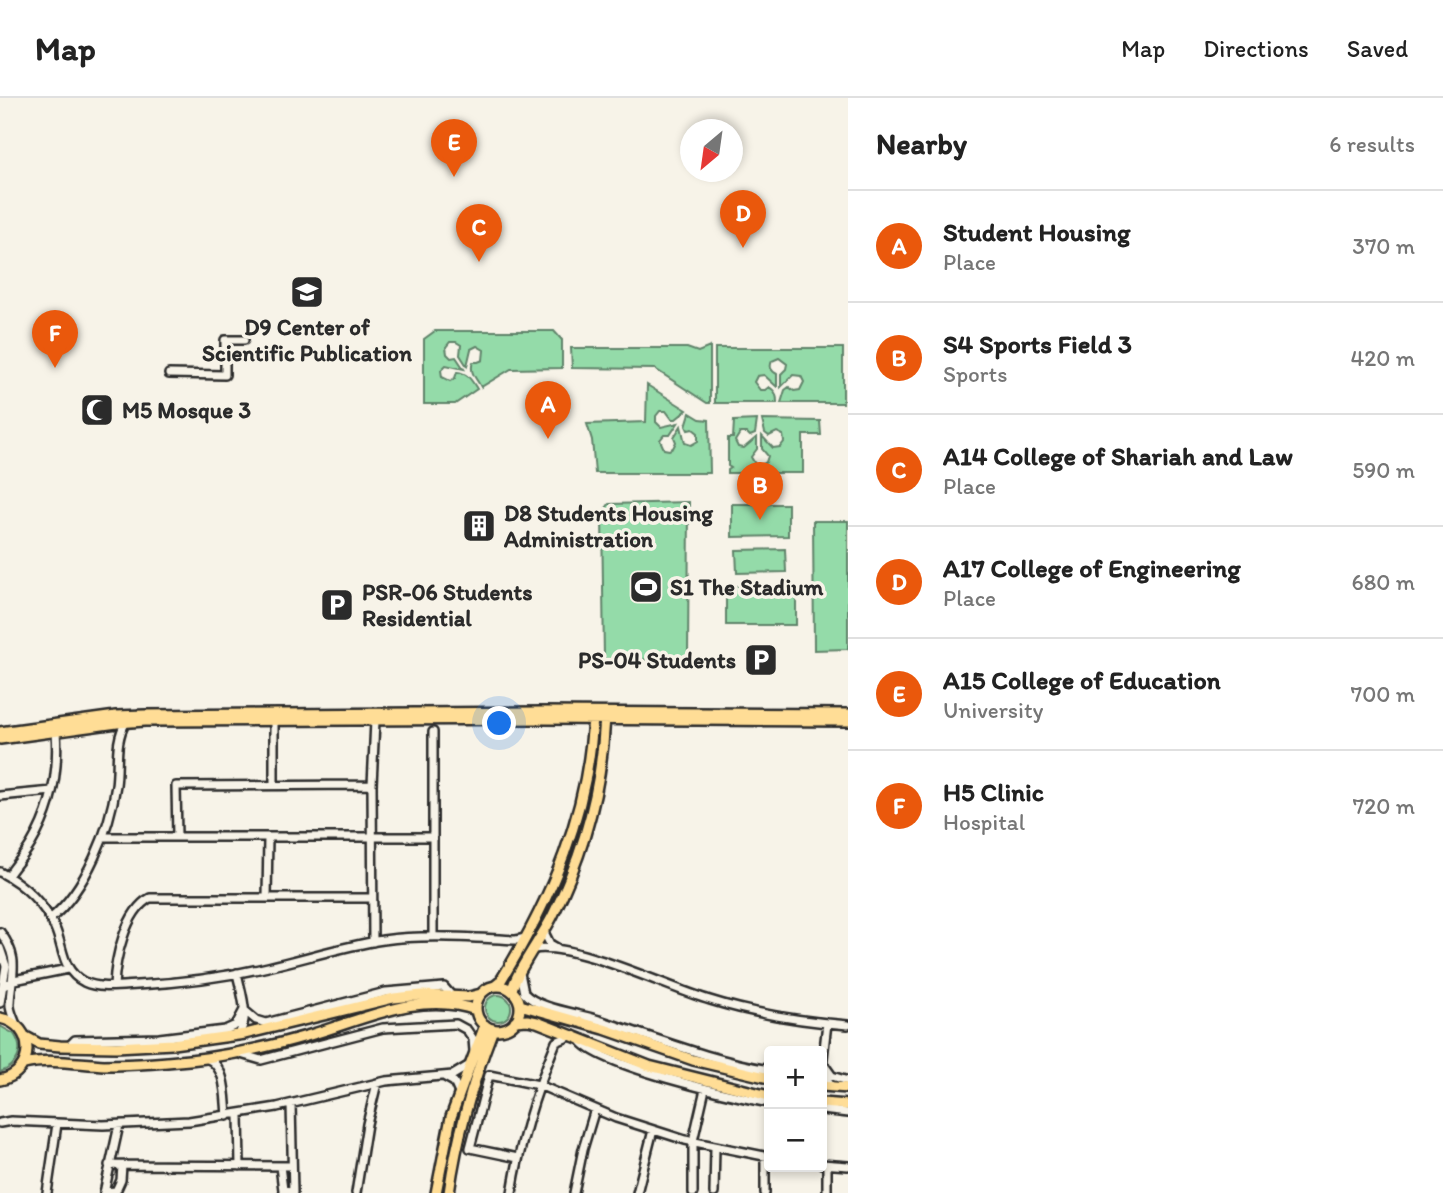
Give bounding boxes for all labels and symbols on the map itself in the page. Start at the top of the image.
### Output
pin: E [431,119,477,177]
north arrow [680,119,743,182]
pin: D [720,190,766,248]
pin: C [456,204,502,262]
school or university icon: D9 Center of Scientific Publication [288,273,326,311]
pin: F [32,310,78,368]
place label: D9 Center of Scientific Publication [202,313,413,367]
pin: A [525,381,571,439]
mosque icon: M5 Mosque 3 [78,391,116,429]
place label: M5 Mosque 3 [122,396,251,424]
pin: B [737,462,783,520]
place label: D8 Students Housing Administration [503,499,714,553]
building icon: D8 Students Housing Administration [460,507,498,545]
sports icon: S1 The Stadium [627,568,665,606]
place label: S1 The Stadium [670,573,824,601]
place label: PSR-06 Students Residential [362,578,532,632]
parking icon: PSR-06 Students Residential [318,586,356,624]
parking icon: PS-04 Students [742,641,780,679]
place label: PS-04 Students [578,646,736,674]
your location [482,706,516,740]

